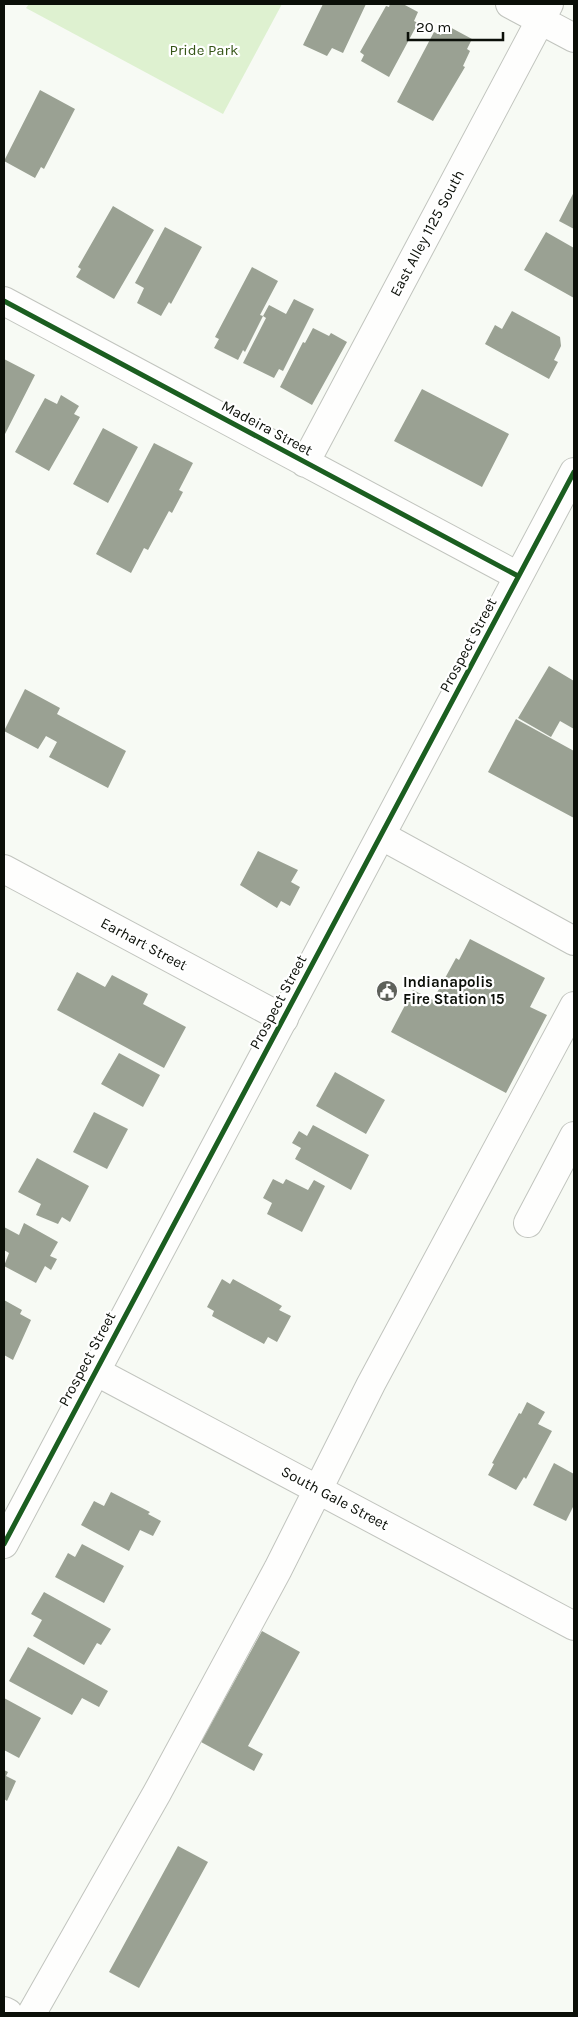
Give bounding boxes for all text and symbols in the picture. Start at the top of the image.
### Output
scale bar [408,10,503,42]
text: 20 m [416,18,451,36]
park label: Pride Park [170,41,238,59]
street label: East Alley 1125 South [386,167,468,299]
street label: Madeira Street [218,396,316,460]
street label: Prospect Street [436,594,501,695]
street label: Earhart Street [98,914,191,974]
street label: Prospect Street [246,951,311,1052]
place label: Indianapolis Fire Station 15 [403,973,505,1008]
public building icon: Indianapolis Fire Station 15 [375,979,399,1003]
street label: Prospect Street [55,1308,120,1409]
street label: South Gale Street [278,1462,392,1534]

